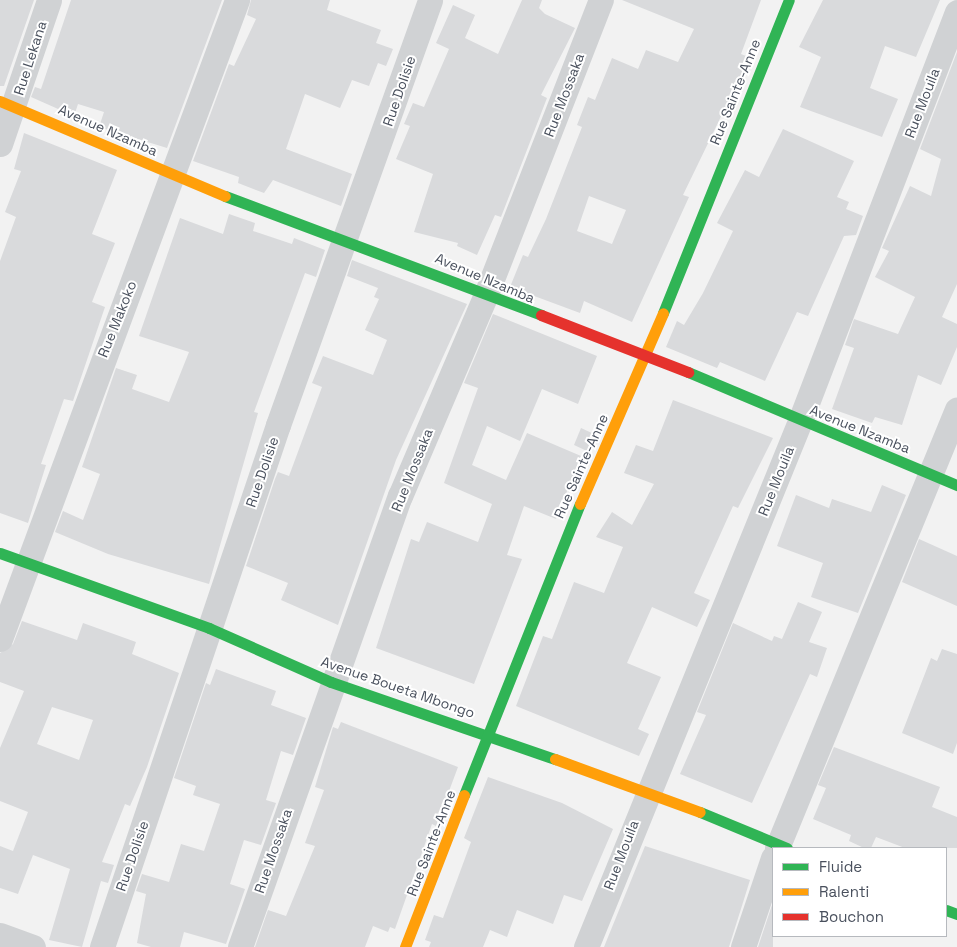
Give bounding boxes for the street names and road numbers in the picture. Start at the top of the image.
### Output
street label: Rue Lekana [10,19,50,97]
street label: Rue Sainte-Anne [706,37,764,147]
street label: Rue Mossaka [540,51,588,139]
street label: Rue Dolisie [379,54,419,128]
street label: Rue Mouila [901,66,943,140]
street label: Avenue Nzamba [56,101,160,159]
street label: Avenue Nzamba [433,249,537,307]
street label: Rue Makoko [94,278,140,360]
street label: Avenue Nzamba [807,401,913,457]
street label: Rue Sainte-Anne [550,411,612,521]
street label: Rue Mossaka [388,426,436,514]
street label: Rue Dolisie [242,435,282,509]
street label: Rue Mouila [754,444,798,518]
street label: Avenue Boueta Mbongo [319,653,477,721]
street label: Rue Sainte-Anne [403,787,459,899]
street label: Rue Mossaka [251,807,295,895]
street label: Rue Mouila [600,818,642,892]
street label: Rue Dolisie [112,819,152,893]

